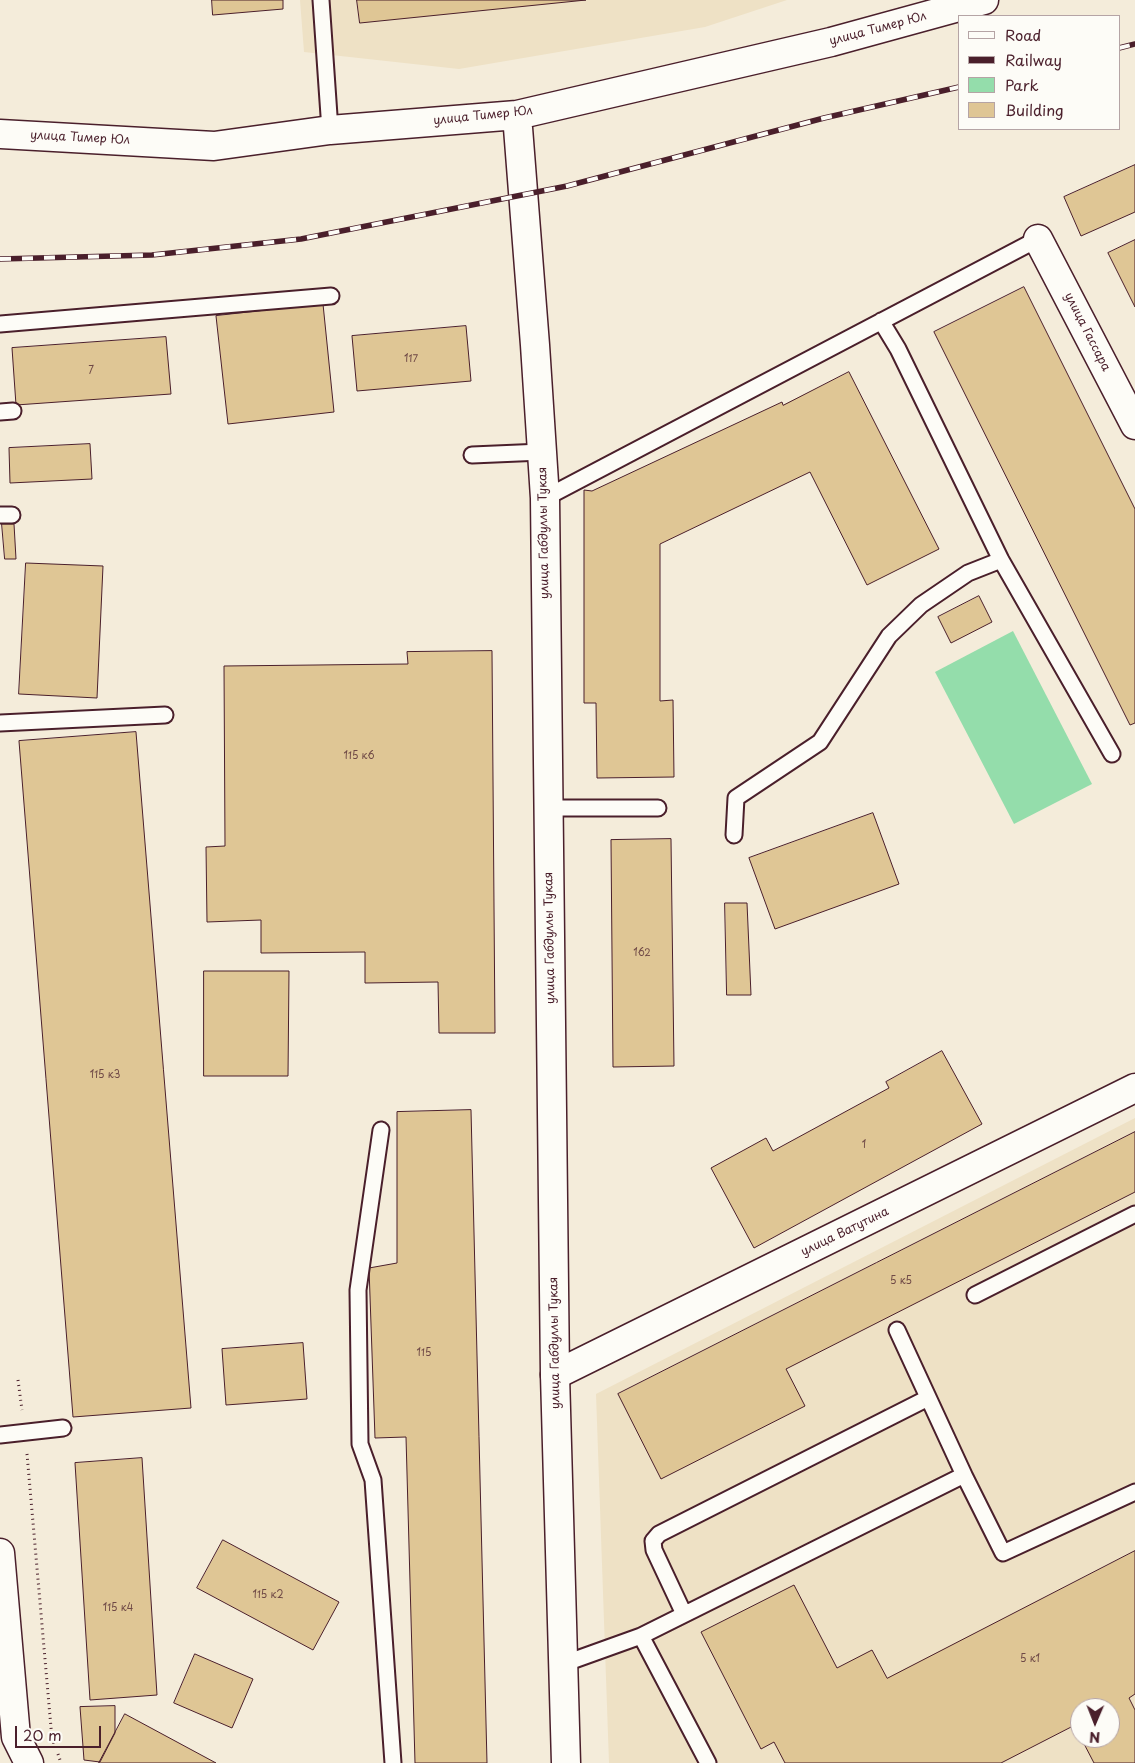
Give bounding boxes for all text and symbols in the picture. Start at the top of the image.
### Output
street label: улица Тимер Юл [828,9,928,49]
legend [958,15,1120,130]
text: Road [1005,23,1041,46]
text: Railway [1005,48,1062,71]
text: Park [1005,73,1039,96]
text: Building [1005,98,1064,121]
street label: улица Тимер Юл [433,104,533,128]
street label: улица Тимер Юл [30,128,130,148]
street label: улица Гассара [1061,290,1113,374]
house number: 117 [404,353,418,365]
house number: 7 [88,365,94,377]
street label: улица Габдуллы Тукая [536,467,552,599]
house number: 115 к6 [343,750,375,762]
street label: улица Габдуллы Тукая [542,872,558,1004]
house number: 162 [633,947,651,959]
house number: 115 к3 [90,1069,120,1081]
house number: 1 [862,1139,866,1151]
street label: улица Ватутина [799,1204,891,1260]
house number: 5 к5 [890,1275,912,1287]
street label: улица Габдуллы Тукая [547,1277,563,1409]
house number: 115 [417,1347,431,1359]
house number: 115 к2 [252,1589,284,1601]
house number: 115 к4 [103,1602,133,1614]
house number: 5 к1 [1020,1653,1040,1665]
north arrow [1070,1698,1120,1748]
scale bar [18,1716,104,1748]
text: 20 m [23,1723,62,1746]
text: N [1089,1727,1100,1748]

